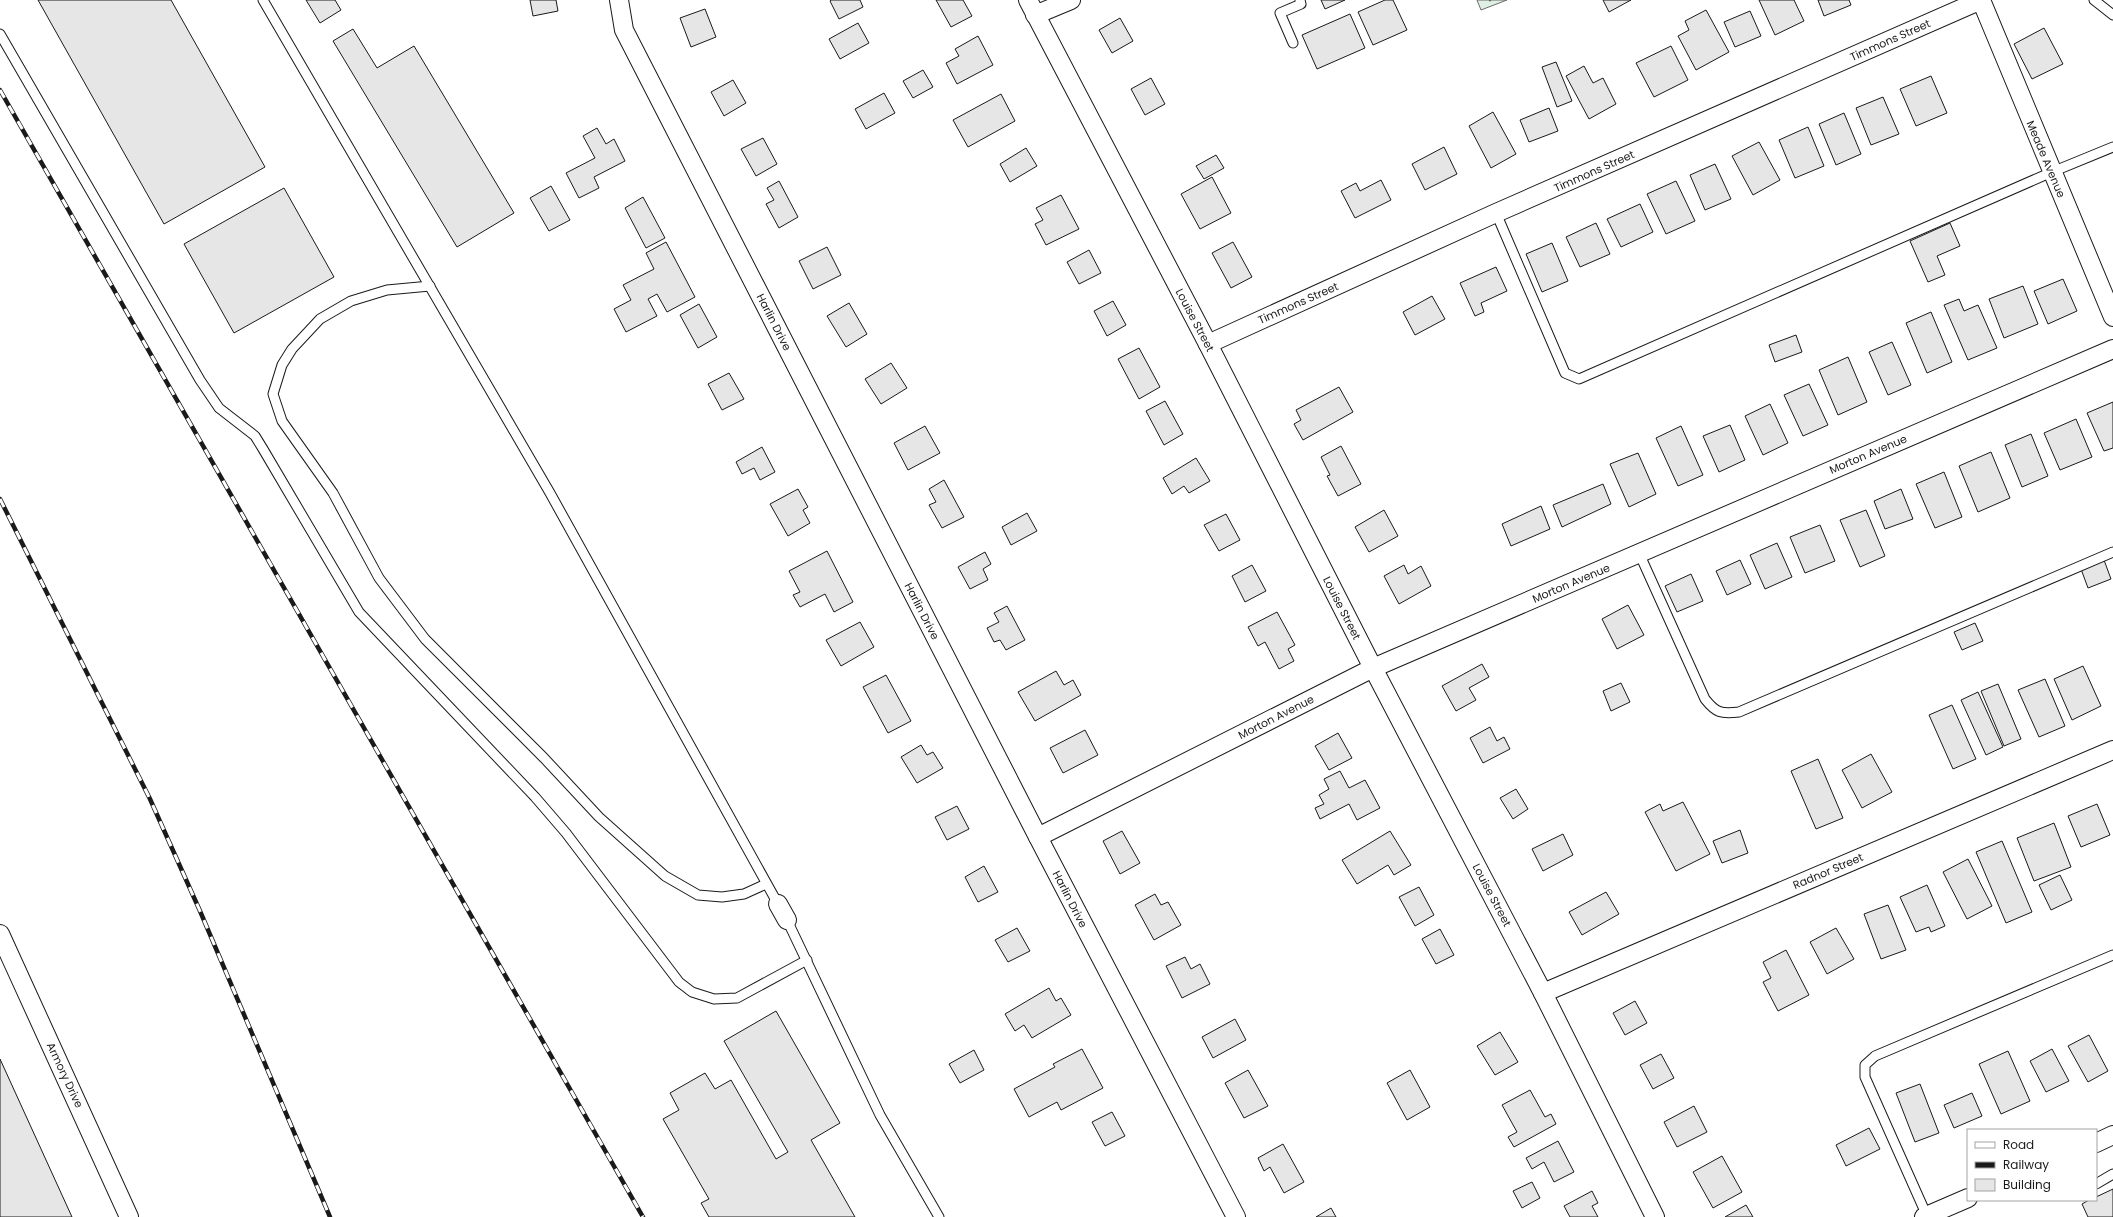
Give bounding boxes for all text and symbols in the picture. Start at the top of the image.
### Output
street label: Timmons Street [1847,15,1933,65]
street label: Meade Avenue [2023,118,2069,200]
street label: Timmons Street [1551,146,1637,196]
street label: Timmons Street [1255,278,1341,328]
street label: Louise Street [1172,286,1218,354]
street label: Harlin Drive [753,291,795,353]
street label: Morton Avenue [1827,430,1909,478]
street label: Morton Avenue [1530,559,1612,607]
street label: Louise Street [1319,574,1365,642]
street label: Harlin Drive [901,580,943,642]
street label: Morton Avenue [1235,691,1317,743]
street label: Radnor Street [1790,849,1866,893]
street label: Louise Street [1469,861,1515,929]
street label: Harlin Drive [1049,868,1091,930]
street label: Armory Drive [43,1040,87,1111]
legend [1967,1129,2097,1201]
text: Road [2003,1136,2034,1153]
text: Railway [2003,1156,2049,1173]
text: Building [2003,1176,2051,1193]

